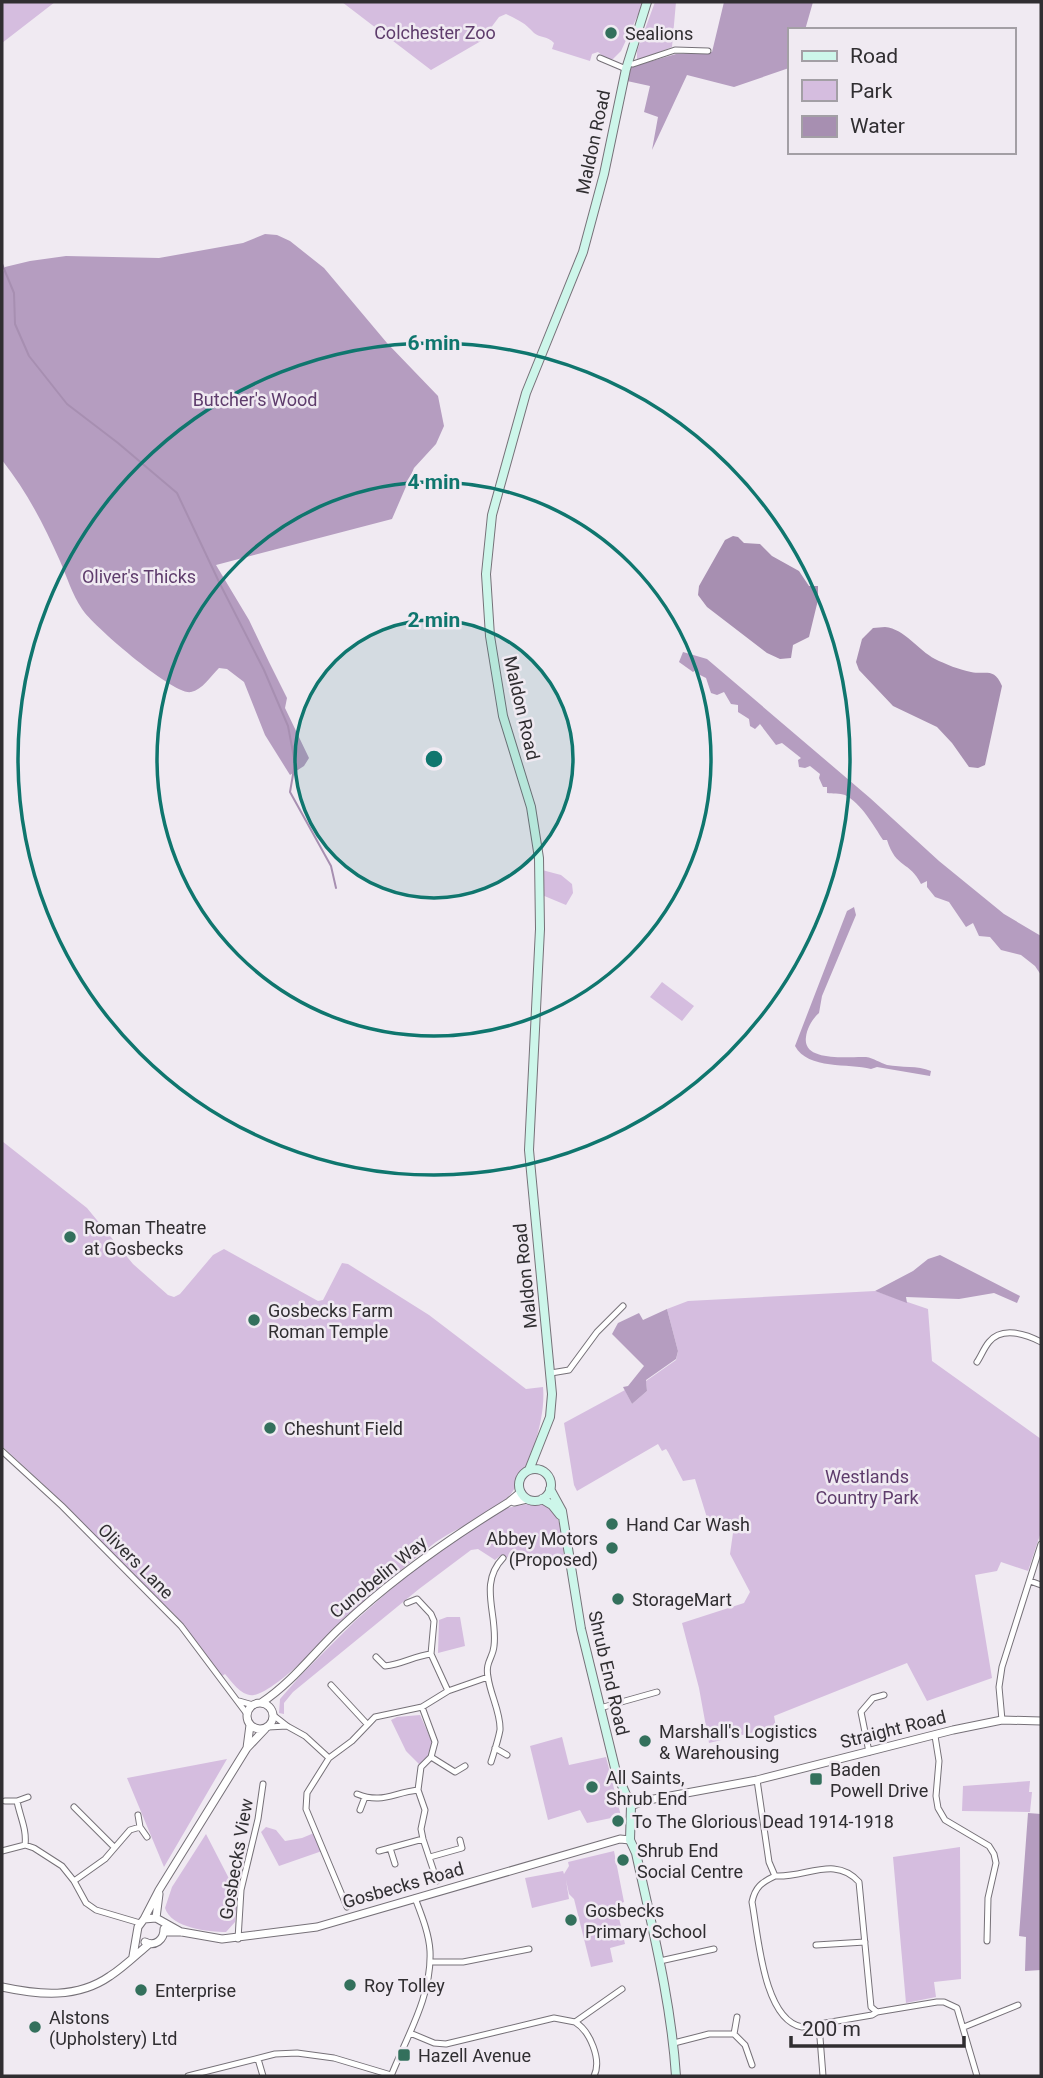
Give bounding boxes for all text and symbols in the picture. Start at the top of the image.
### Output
park label: Colchester Zoo [374,22,496,43]
place label: Sealions [625,23,693,44]
marker: Sealions [603,25,619,41]
legend [788,28,1015,154]
text: Road [850,44,898,68]
text: Park [850,79,893,103]
street label: Maldon Road [572,88,614,196]
text: Water [850,114,905,138]
text: 6 min [408,331,460,355]
park label: Butcher's Wood [193,389,317,410]
text: 4 min [408,470,460,494]
park label: Oliver's Thicks [82,566,196,587]
text: 2 min [408,608,460,632]
street label: Maldon Road [500,654,544,762]
centre of rings [422,747,446,771]
place label: Roman Theatre at Gosbecks [84,1217,206,1259]
street label: Maldon Road [509,1222,541,1330]
marker: Roman Theatre at Gosbecks [62,1229,78,1245]
place label: Gosbecks Farm Roman Temple [268,1300,393,1342]
marker: Gosbecks Farm Roman Temple [246,1312,262,1328]
place label: Cheshunt Field [284,1418,403,1439]
marker: Cheshunt Field [262,1420,278,1436]
park label: Westlands Country Park [815,1466,919,1508]
place label: Hand Car Wash [626,1514,750,1535]
marker: Hand Car Wash [604,1516,620,1532]
street label: Olivers Lane [94,1519,178,1603]
place label: Abbey Motors (Proposed) [486,1528,598,1571]
street label: Cunobelin Way [325,1531,431,1622]
marker: Abbey Motors (Proposed) [604,1540,620,1556]
place label: StorageMart [632,1589,732,1610]
marker: StorageMart [610,1591,626,1607]
street label: Shrub End Road [584,1609,634,1737]
street label: Straight Road [838,1706,948,1752]
place label: Marshall's Logistics & Warehousing [659,1721,817,1763]
marker: Marshall's Logistics & Warehousing [637,1733,653,1749]
place label: Baden Powell Drive [830,1759,928,1801]
place label: All Saints, Shrub End [606,1767,688,1809]
marker: Baden Powell Drive [808,1771,824,1787]
marker: All Saints, Shrub End [584,1779,600,1795]
street label: Gosbecks View [215,1796,257,1921]
place label: To The Glorious Dead 1914-1918 [632,1811,894,1832]
marker: To The Glorious Dead 1914-1918 [610,1813,626,1829]
place label: Shrub End Social Centre [637,1840,743,1882]
marker: Shrub End Social Centre [615,1852,631,1868]
street label: Gosbecks Road [340,1858,466,1912]
place label: Gosbecks Primary School [585,1900,707,1942]
marker: Gosbecks Primary School [563,1912,579,1928]
place label: Roy Tolley [364,1975,445,1996]
marker: Roy Tolley [342,1977,358,1993]
place label: Enterprise [155,1980,236,2001]
marker: Enterprise [133,1982,149,1998]
scale bar [791,2004,964,2048]
place label: Alstons (Upholstery) Ltd [49,2007,177,2050]
text: 200 m [802,2017,861,2041]
marker: Alstons (Upholstery) Ltd [27,2019,43,2035]
place label: Hazell Avenue [418,2045,531,2066]
marker: Hazell Avenue [396,2047,412,2063]

